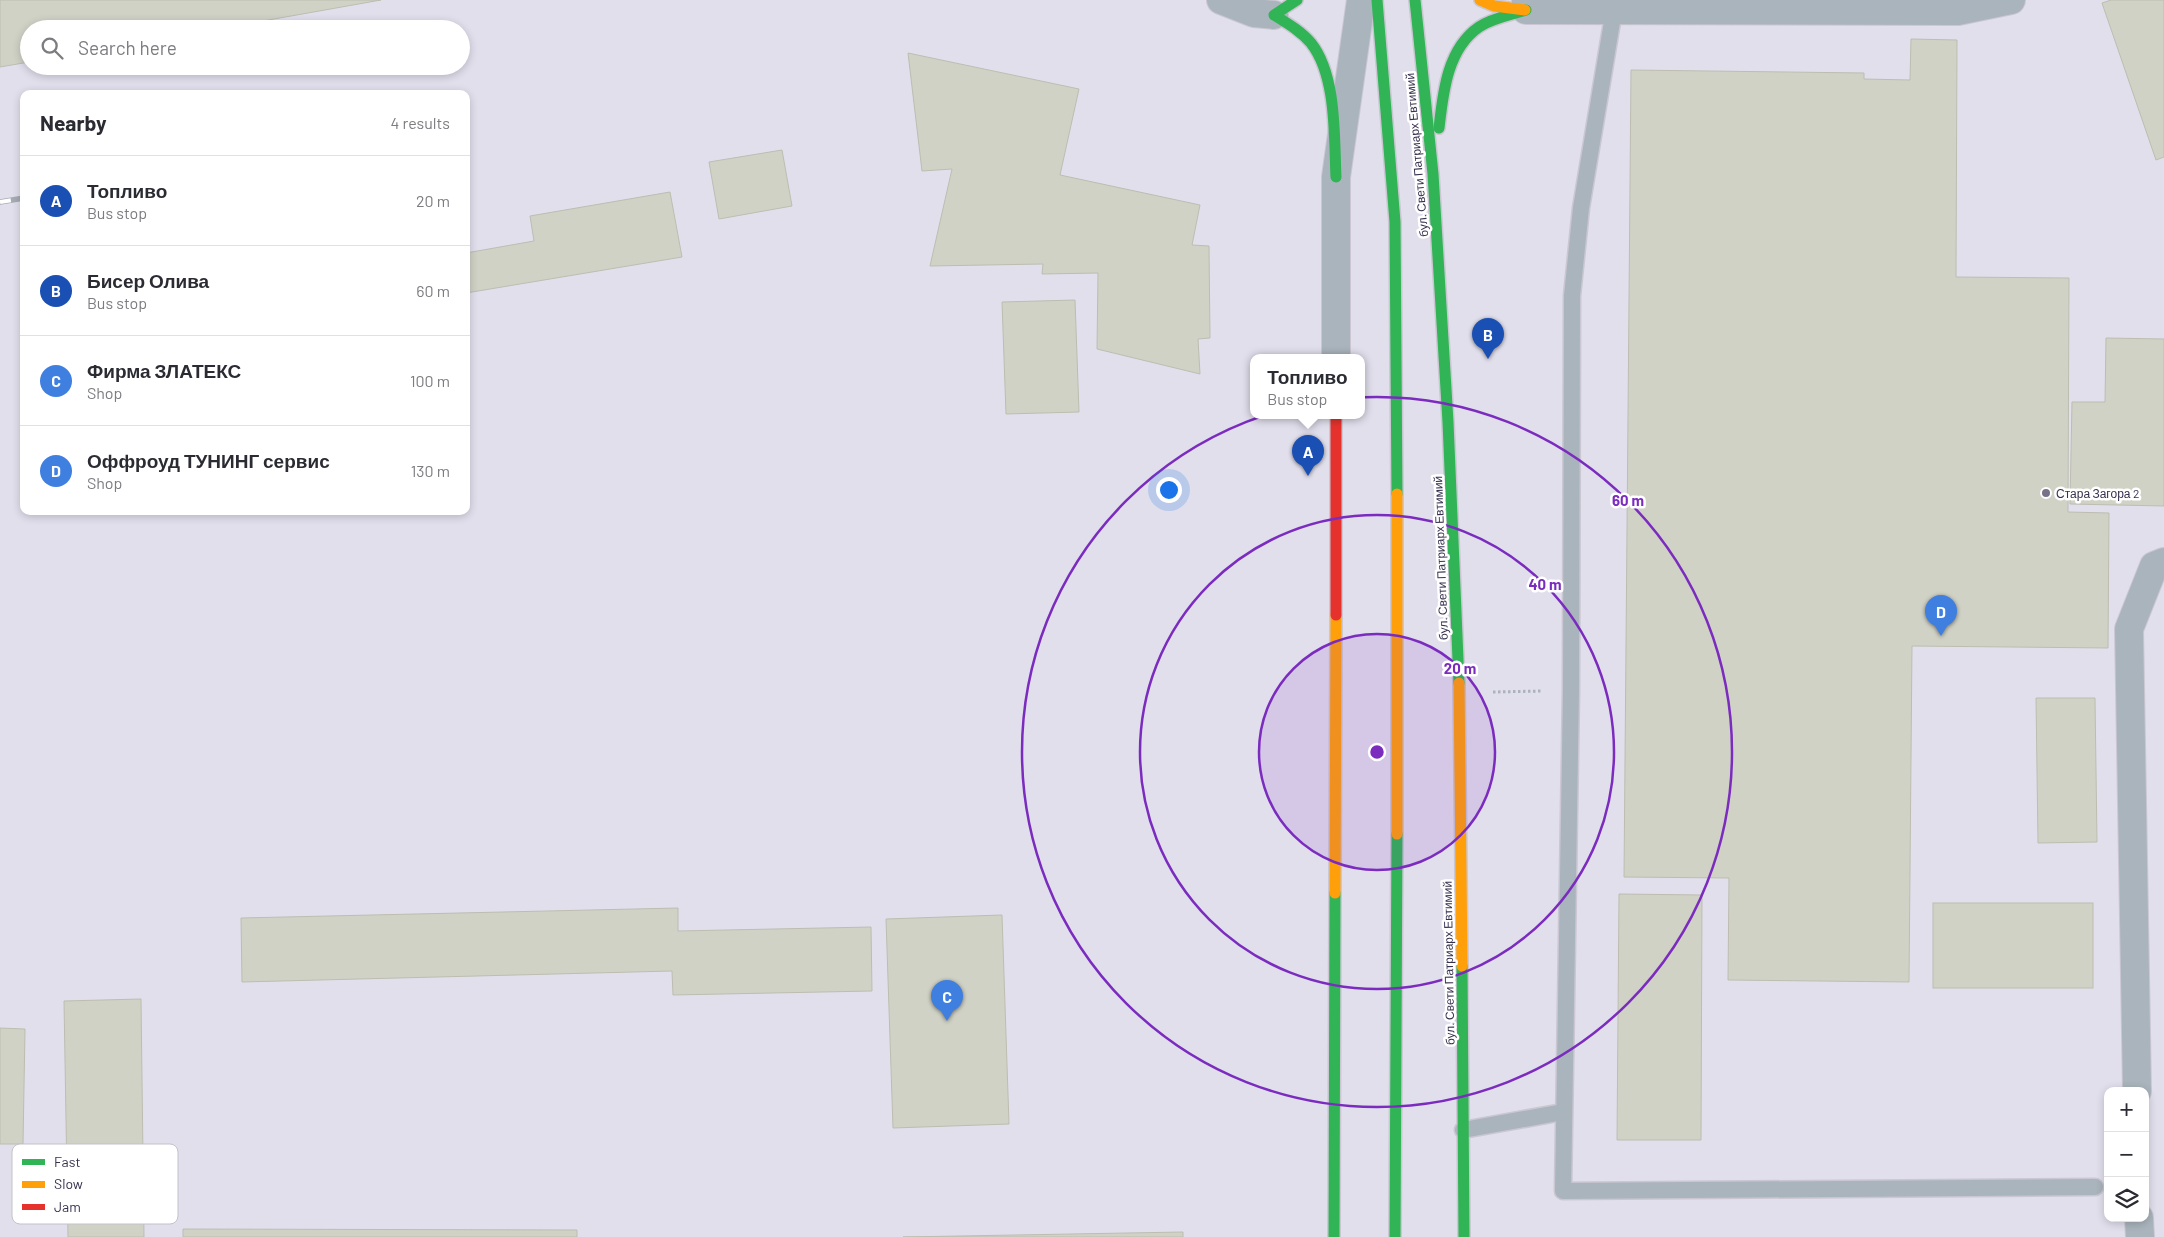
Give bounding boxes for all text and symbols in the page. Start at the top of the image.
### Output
search box [20,20,470,75]
icon: search [38,34,66,62]
text: Search here [78,36,177,59]
street label: бул. Свети Патриарх Евтимий [1402,72,1431,237]
text: Nearby [40,110,106,135]
text: 4 results [390,113,450,132]
text: Топливо [87,179,167,202]
text: A [51,191,61,210]
text: 20 m [416,191,450,210]
text: Bus stop [87,203,147,222]
text: Бисер Олива [87,269,209,292]
text: B [51,281,61,300]
text: 60 m [416,281,450,300]
text: Bus stop [87,293,147,312]
pin: B [1472,318,1504,359]
popup [1250,354,1365,419]
text: Фирма ЗЛАТЕКС [87,359,241,382]
text: Топливо [1267,365,1348,388]
text: C [51,371,61,390]
text: 100 m [410,371,450,390]
text: Shop [87,383,122,402]
text: Bus stop [1267,389,1327,408]
pin: A [1292,435,1324,476]
text: Оффроуд ТУНИНГ сервис [87,449,330,472]
text: D [51,461,61,480]
text: 130 m [411,461,450,480]
text: Shop [87,473,122,492]
street label: бул. Свети Патриарх Евтимий [1430,476,1451,640]
your location [1156,477,1182,503]
place label: Стара Загора 2 [2056,486,2139,501]
marker: Стара Загора 2 [2040,487,2052,499]
text: 60 m [1612,491,1644,509]
text: 40 m [1528,575,1562,593]
pin: D [1925,595,1957,636]
text: 20 m [1444,659,1476,677]
centre of rings [1368,743,1386,761]
street label: бул. Свети Патриарх Евтимий [1440,881,1457,1045]
pin: C [931,980,963,1021]
map controls [2104,1087,2149,1222]
button: + [2104,1087,2149,1132]
button: − [2104,1132,2149,1177]
legend [12,1144,178,1224]
text: Fast [54,1153,80,1170]
text: Slow [54,1175,83,1192]
button: layers [2104,1177,2149,1222]
text: Jam [54,1198,81,1215]

